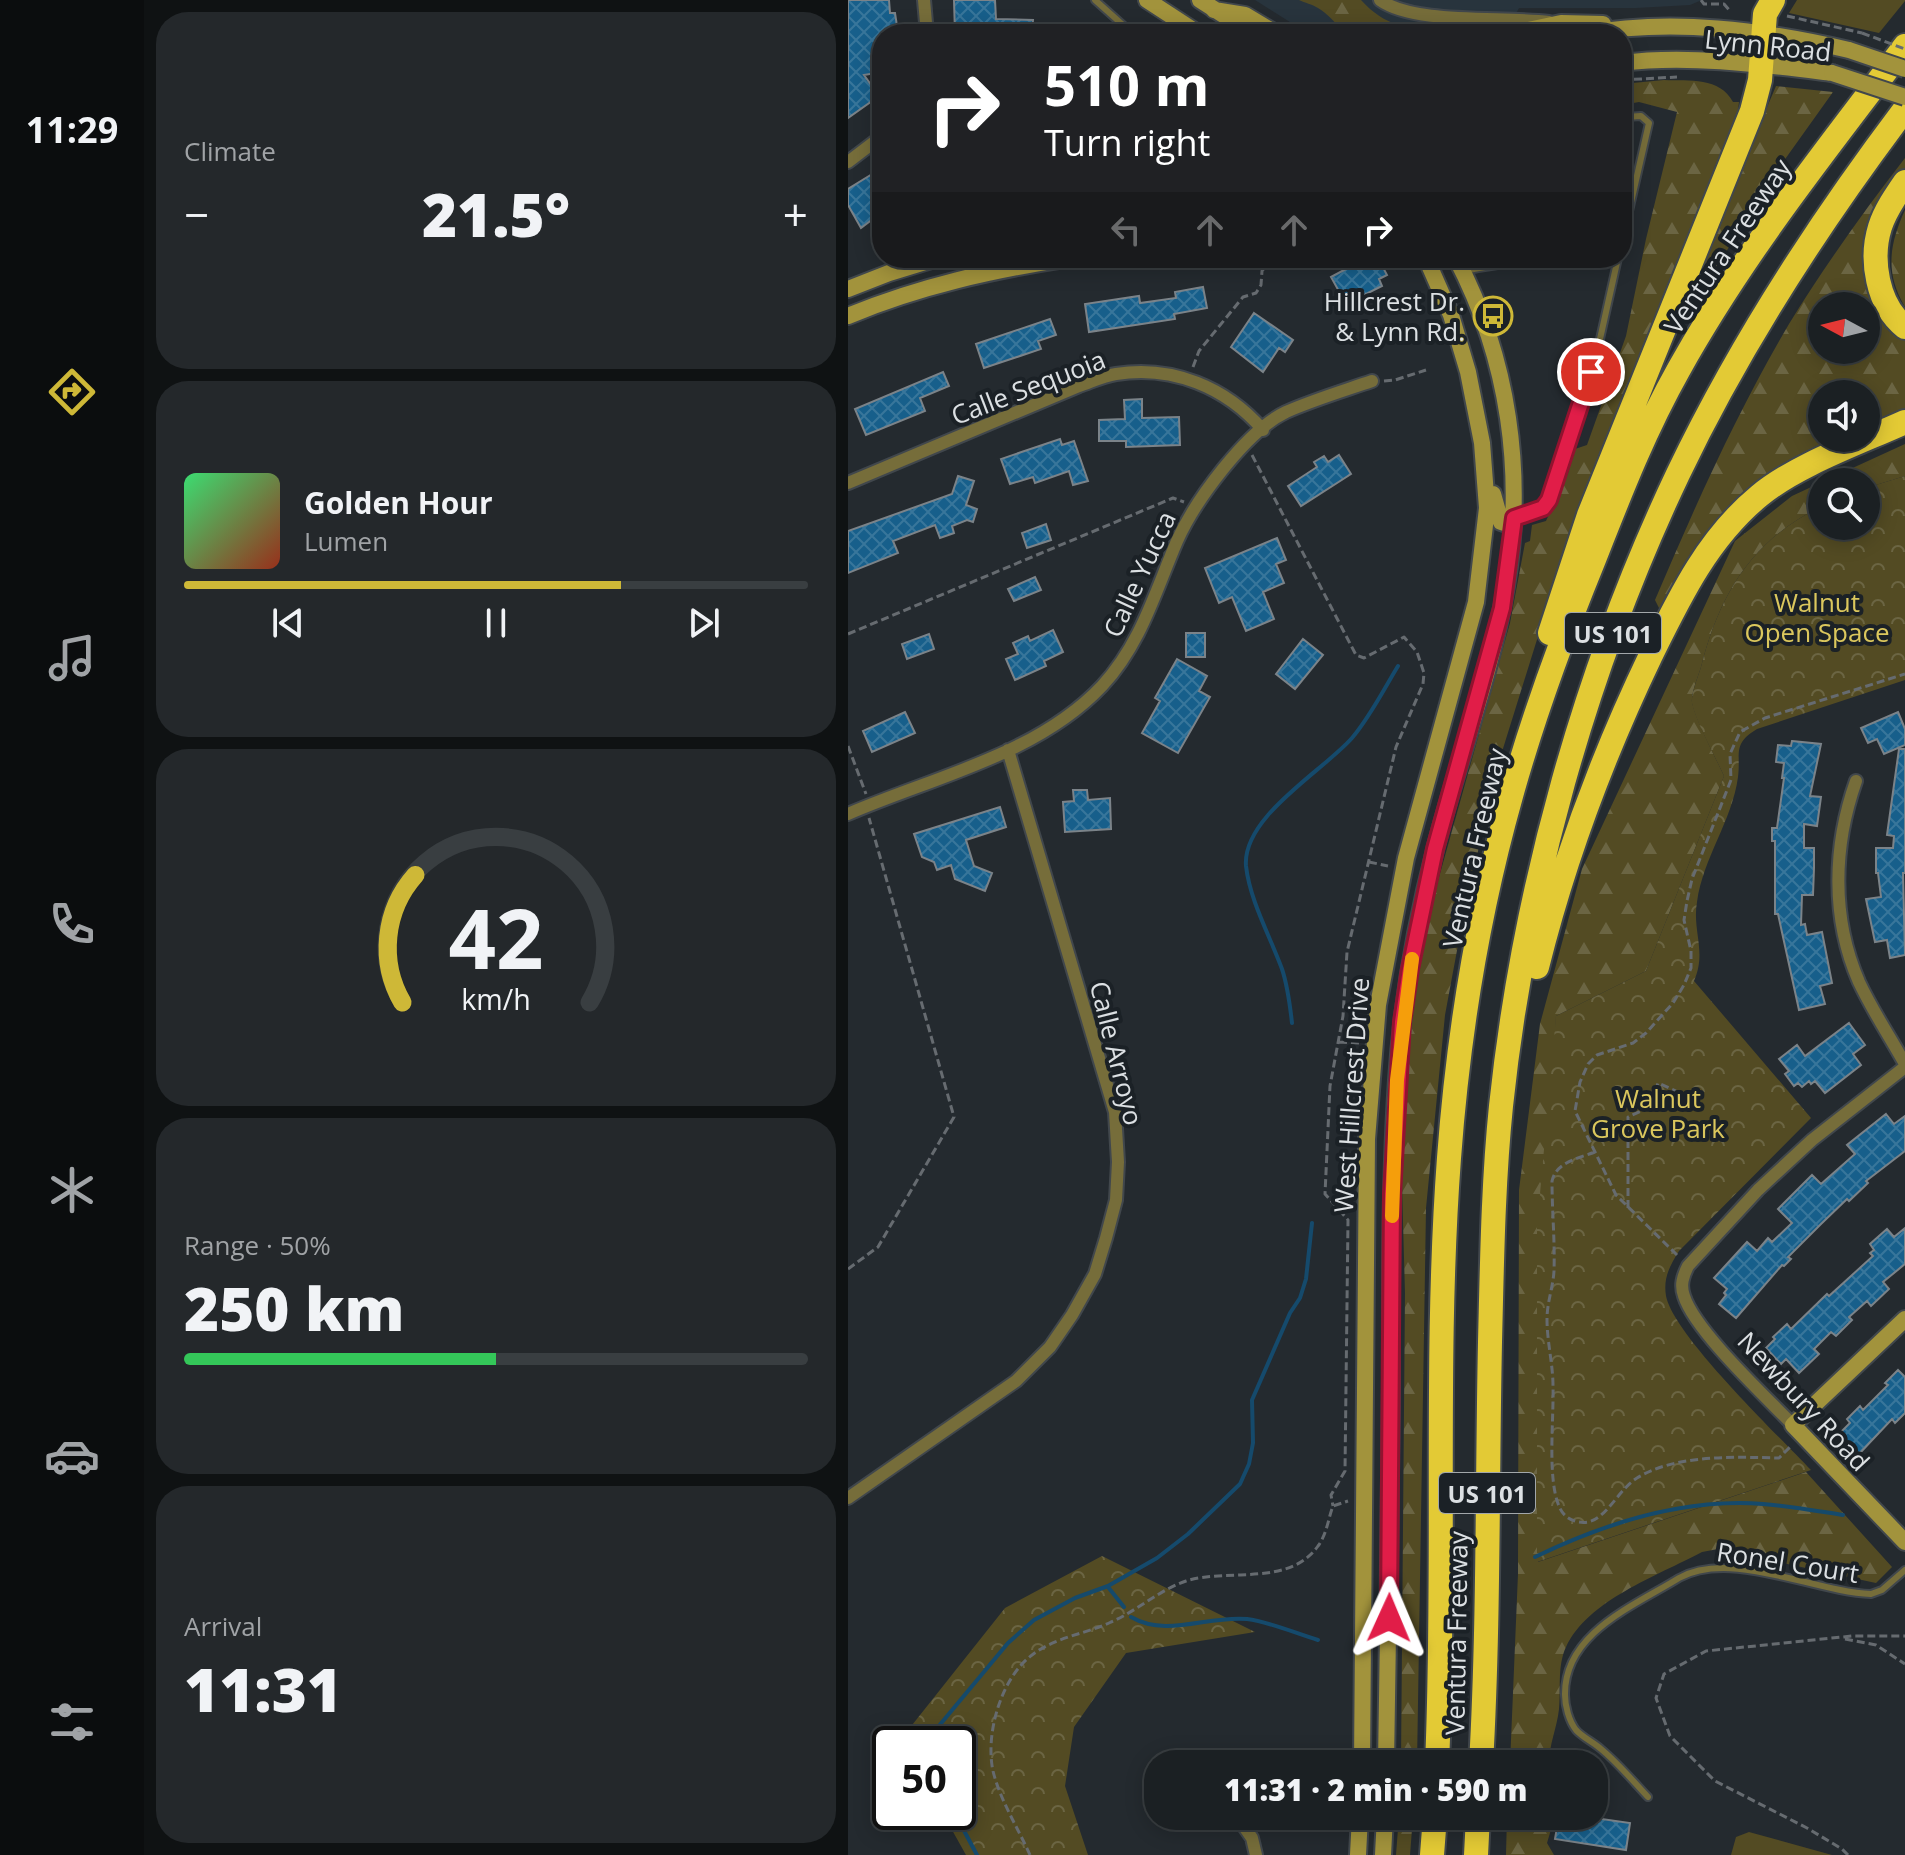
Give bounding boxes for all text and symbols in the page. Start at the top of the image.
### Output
street label: Lynn Road [1703,20,1833,70]
text: 510 m [1044,46,1210,122]
icon: right [912,56,1016,160]
text: 11:29 [26,105,118,154]
text: Turn right [1044,118,1210,167]
text: Climate [184,133,276,169]
street label: Ventura Freeway [1655,151,1799,341]
text: 21.5° [422,173,570,255]
text: − [184,184,209,244]
text: + [783,184,808,244]
icon: left [1104,208,1148,252]
icon: ahead [1188,208,1232,252]
icon: ahead [1272,208,1316,252]
icon: right [1356,208,1400,252]
place label: Hillcrest Dr. & Lynn Rd. [1324,283,1465,349]
north arrow [1808,292,1880,364]
map controls [1808,292,1880,540]
bus stop icon: Hillcrest Dr. & Lynn Rd. [1472,295,1514,337]
pin [1557,338,1625,406]
street label: Calle Sequoia [946,341,1110,433]
icon: arrive [1569,350,1613,394]
icon: directions [44,364,100,420]
button: sound [1808,380,1880,452]
button: search [1808,468,1880,540]
text: Golden Hour [304,482,493,523]
street label: Calle Yucca [1094,505,1184,643]
text: Lumen [304,523,388,559]
park label: Walnut Open Space [1744,584,1890,650]
icon: previous [266,601,310,645]
icon: pause [474,601,518,645]
icon: next [682,601,726,645]
road number: US 101 [1565,613,1661,653]
icon: music [44,630,100,686]
street label: Ventura Freeway [1434,744,1515,951]
text: 42 [448,880,544,993]
icon: phone [44,896,100,952]
street label: West Hillcrest Drive [1325,976,1377,1214]
street label: Calle Arroyo [1082,977,1152,1129]
text: km/h [461,980,531,1019]
park label: Walnut Grove Park [1591,1080,1725,1146]
icon: climate [44,1162,100,1218]
text: Range · 50% [184,1227,331,1263]
text: 250 km [184,1267,405,1349]
street label: Newbury Road [1730,1323,1878,1479]
icon: car [44,1428,100,1484]
road number: US 101 [1439,1473,1535,1513]
street label: Ventura Freeway [1436,1530,1476,1735]
street label: Ronel Court [1714,1533,1862,1591]
position arrow [1347,1576,1431,1660]
text: Arrival [184,1608,262,1644]
text: 11:31 [184,1648,342,1730]
icon: filters [44,1694,100,1750]
speed limit sign: 50 [872,1726,976,1830]
text: 11:31 · 2 min · 590 m [1224,1769,1528,1810]

